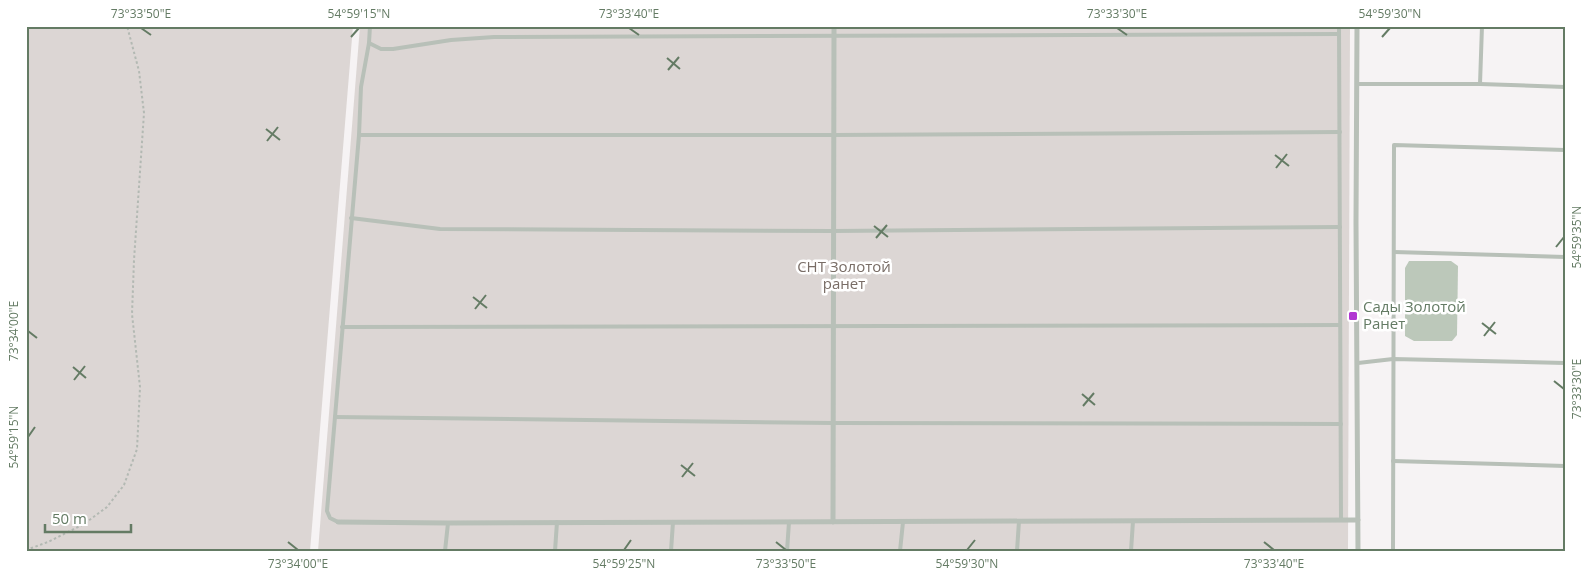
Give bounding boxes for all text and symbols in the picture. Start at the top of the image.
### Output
text: 73°33'50"E [111,5,171,22]
text: 54°59'15"N [328,5,390,22]
text: 73°33'40"E [599,5,659,22]
text: 73°33'30"E [1087,5,1147,22]
text: 54°59'30"N [1359,5,1421,22]
text: 54°59'35"N [1568,206,1585,268]
park label: СНТ Золотой ранет [797,256,891,293]
place label: Сады Золотой Ранет [1363,296,1466,333]
text: 73°34'00"E [5,301,22,361]
marker: Сады Золотой Ранет [1347,310,1359,322]
text: 73°33'30"E [1568,359,1585,419]
text: 54°59'15"N [5,406,22,468]
scale bar [45,502,131,534]
text: 50 m [52,508,87,528]
text: 73°34'00"E [268,555,328,572]
text: 54°59'25"N [593,555,655,572]
text: 73°33'50"E [756,555,816,572]
text: 54°59'30"N [936,555,998,572]
text: 73°33'40"E [1244,555,1304,572]

